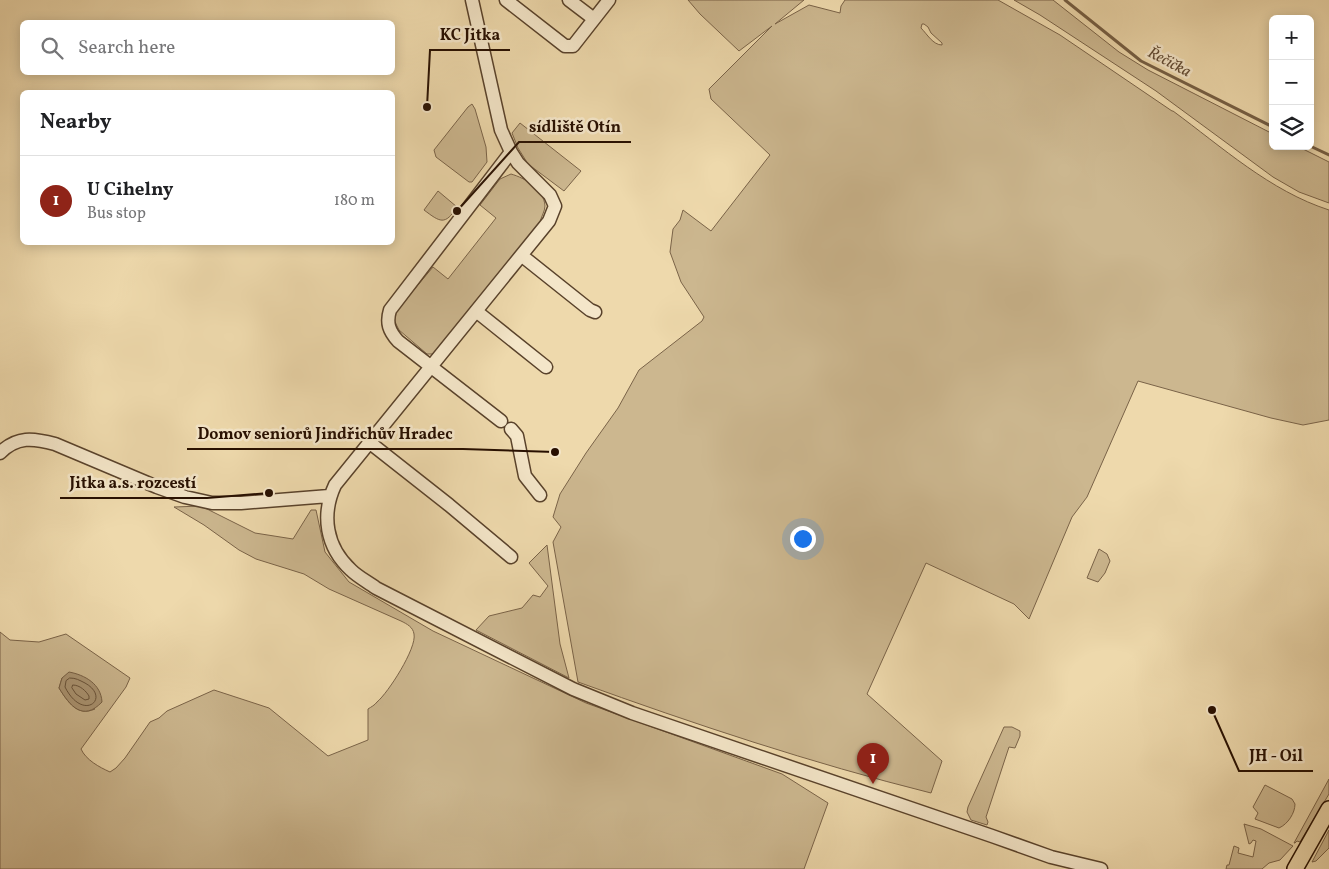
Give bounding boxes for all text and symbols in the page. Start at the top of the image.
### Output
map controls [1269,15,1314,150]
button: + [1269,15,1314,60]
callout: KC Jitka [430,19,510,50]
search box [20,20,395,75]
text: KC Jitka [440,25,500,47]
icon: search [38,34,66,62]
text: Search here [78,35,175,61]
water label: Řečička [1144,41,1195,84]
button: − [1269,60,1314,105]
button: layers [1269,105,1314,150]
text: Nearby [40,108,111,137]
callout: sídliště Otín [519,111,631,142]
text: sídliště Otín [529,117,622,139]
text: U Cihelny [87,177,173,203]
text: 1 [53,190,59,212]
text: 180 m [334,190,375,212]
text: Bus stop [87,203,146,225]
callout: Domov seniorů Jindřichův Hradec [187,418,463,449]
text: Domov seniorů Jindřichův Hradec [197,424,453,446]
callout: Jitka a.s. rozcestí [60,467,207,498]
text: Jitka a.s. rozcestí [69,473,197,495]
your location [790,526,816,552]
callout: JH - Oil [1239,740,1313,771]
pin: 1 [857,743,889,784]
text: JH - Oil [1248,746,1303,768]

